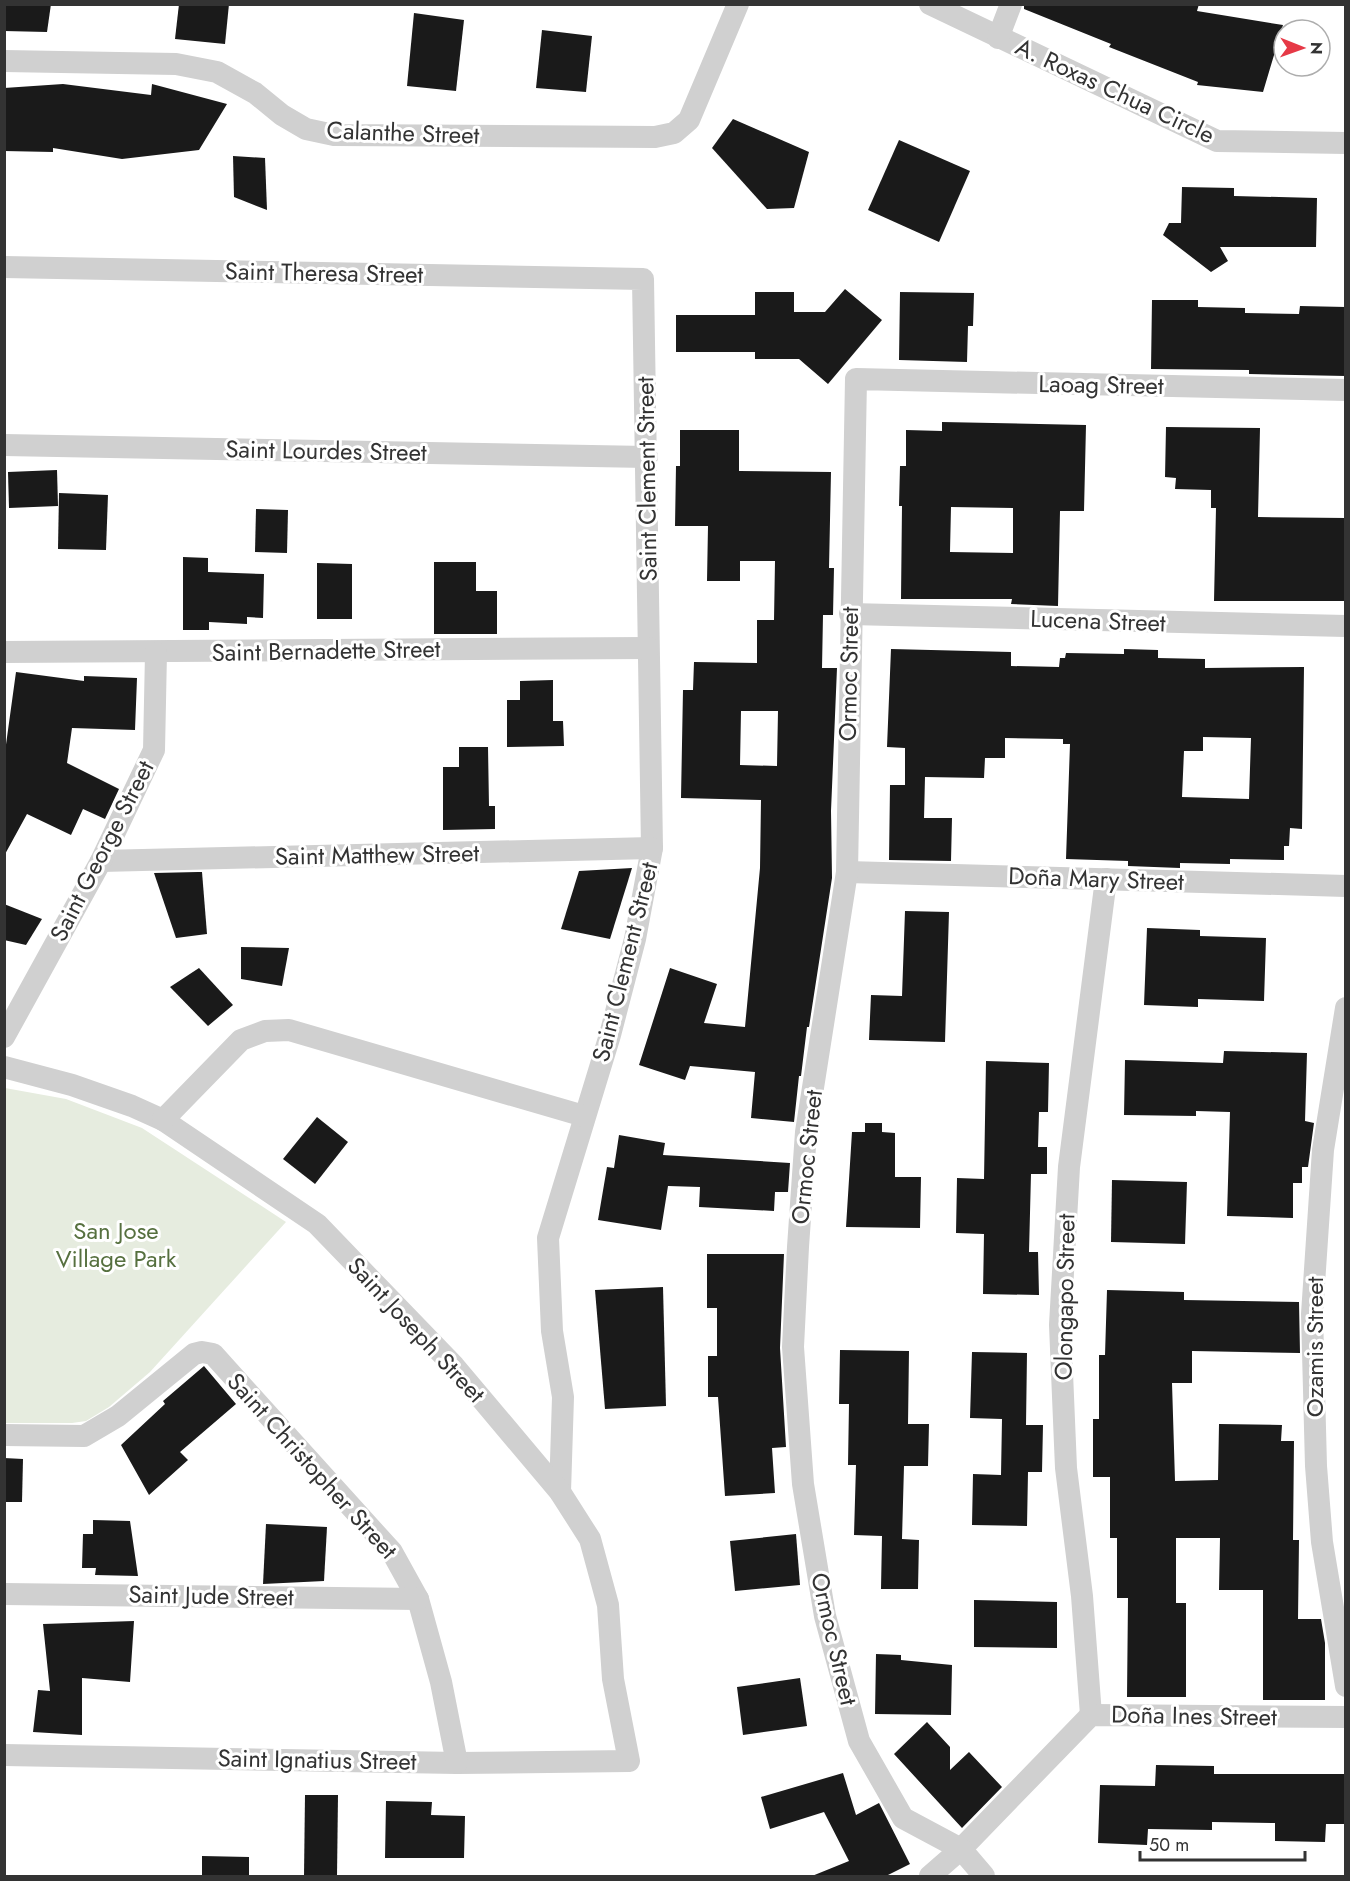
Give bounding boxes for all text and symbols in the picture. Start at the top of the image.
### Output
north arrow [1272,18,1332,78]
street label: A. Roxas Chua Circle [1010,29,1220,152]
text: N [1305,42,1328,55]
street label: Calanthe Street [326,112,480,153]
street label: Saint Theresa Street [224,253,424,292]
street label: Laoag Street [1038,366,1164,403]
street label: Saint Clement Street [627,376,666,582]
street label: Saint Lourdes Street [225,431,427,470]
street label: Lucena Street [1030,601,1166,640]
street label: Ormoc Street [830,606,867,742]
street label: Saint Bernadette Street [211,631,441,670]
street label: Saint George Street [41,754,162,947]
street label: Saint Matthew Street [275,835,480,874]
street label: Saint Clement Street [583,858,666,1065]
street label: Doña Mary Street [1008,858,1185,899]
street label: Ormoc Street [782,1088,831,1226]
park label: San Jose Village Park [56,1213,177,1276]
street label: Olongapo Street [1046,1213,1083,1381]
street label: Saint Joseph Street [339,1249,493,1411]
street label: Ozamis Street [1297,1276,1332,1417]
street label: Saint Christopher Street [219,1365,406,1567]
street label: Ormoc Street [802,1569,867,1709]
street label: Saint Jude Street [128,1577,294,1614]
street label: Doña Ines Street [1111,1697,1277,1734]
street label: Saint Ignatius Street [217,1740,417,1779]
scale bar [1140,1824,1305,1862]
text: 50 m [1149,1832,1189,1858]

